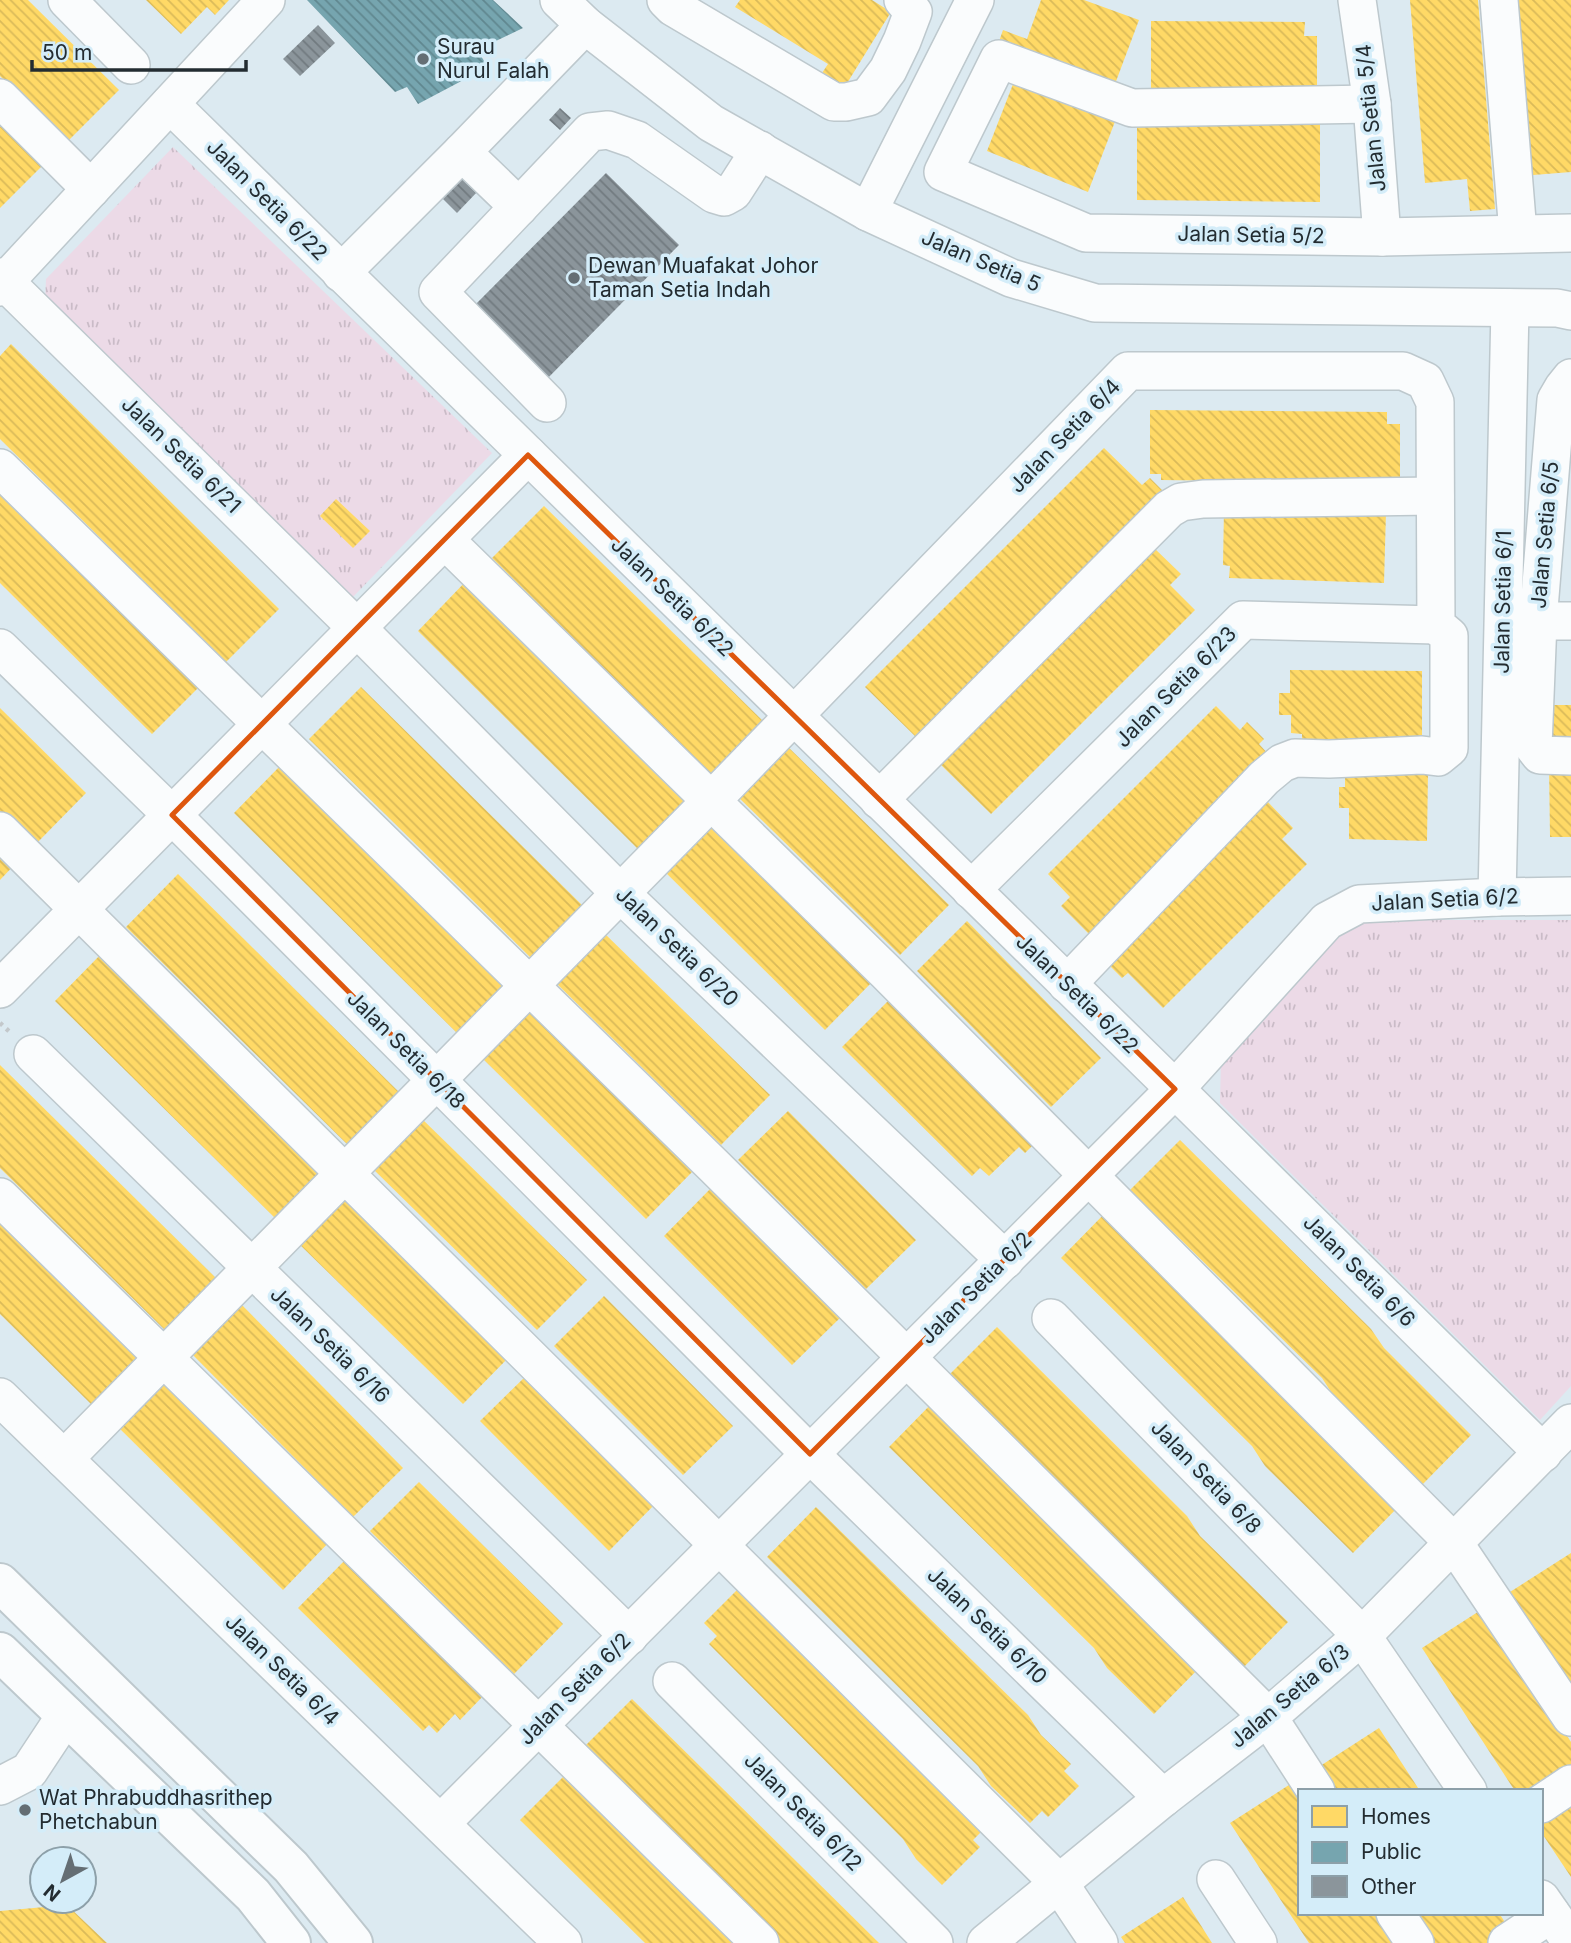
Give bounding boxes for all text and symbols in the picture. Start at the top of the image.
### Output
scale bar [32,28,245,72]
place label: Surau Nurul Falah [437,34,550,83]
text: 50 m [42,40,92,65]
street label: Jalan Setia 5/4 [1350,43,1391,193]
marker: Surau Nurul Falah [415,51,431,67]
street label: Jalan Setia 6/22 [202,134,333,265]
street label: Jalan Setia 5/2 [1177,221,1325,248]
street label: Jalan Setia 5 [918,224,1045,297]
place label: Dewan Muafakat Johor Taman Setia Indah [588,253,818,302]
marker: Dewan Muafakat Johor Taman Setia Indah [566,270,582,286]
street label: Jalan Setia 6/4 [1004,374,1125,498]
street label: Jalan Setia 6/21 [116,391,246,518]
street label: Jalan Setia 6/5 [1526,460,1563,610]
street label: Jalan Setia 6/1 [1489,530,1516,674]
street label: Jalan Setia 6/22 [606,532,739,661]
street label: Jalan Setia 6/23 [1110,621,1241,752]
street label: Jalan Setia 6/20 [611,882,744,1012]
street label: Jalan Setia 6/2 [1371,883,1519,916]
street label: Jalan Setia 6/22 [1011,929,1144,1058]
street label: Jalan Setia 6/18 [342,985,471,1114]
street label: Jalan Setia 6/6 [1298,1209,1421,1332]
street label: Jalan Setia 6/2 [915,1227,1037,1349]
street label: Jalan Setia 6/16 [265,1281,395,1408]
street label: Jalan Setia 6/8 [1146,1415,1267,1539]
street label: Jalan Setia 6/10 [922,1562,1052,1689]
street label: Jalan Setia 6/4 [220,1609,344,1730]
street label: Jalan Setia 6/2 [514,1628,636,1750]
street label: Jalan Setia 6/3 [1225,1639,1354,1753]
street label: Jalan Setia 6/12 [739,1748,867,1876]
place label: Wat Phrabuddhasrithep Phetchabun [39,1785,273,1834]
legend [1298,1789,1543,1915]
marker: Wat Phrabuddhasrithep Phetchabun [17,1802,33,1818]
text: Homes [1361,1804,1431,1829]
text: Public [1361,1839,1422,1864]
north arrow [28,1845,98,1915]
text: Other [1361,1874,1417,1899]
text: N [39,1879,65,1906]

